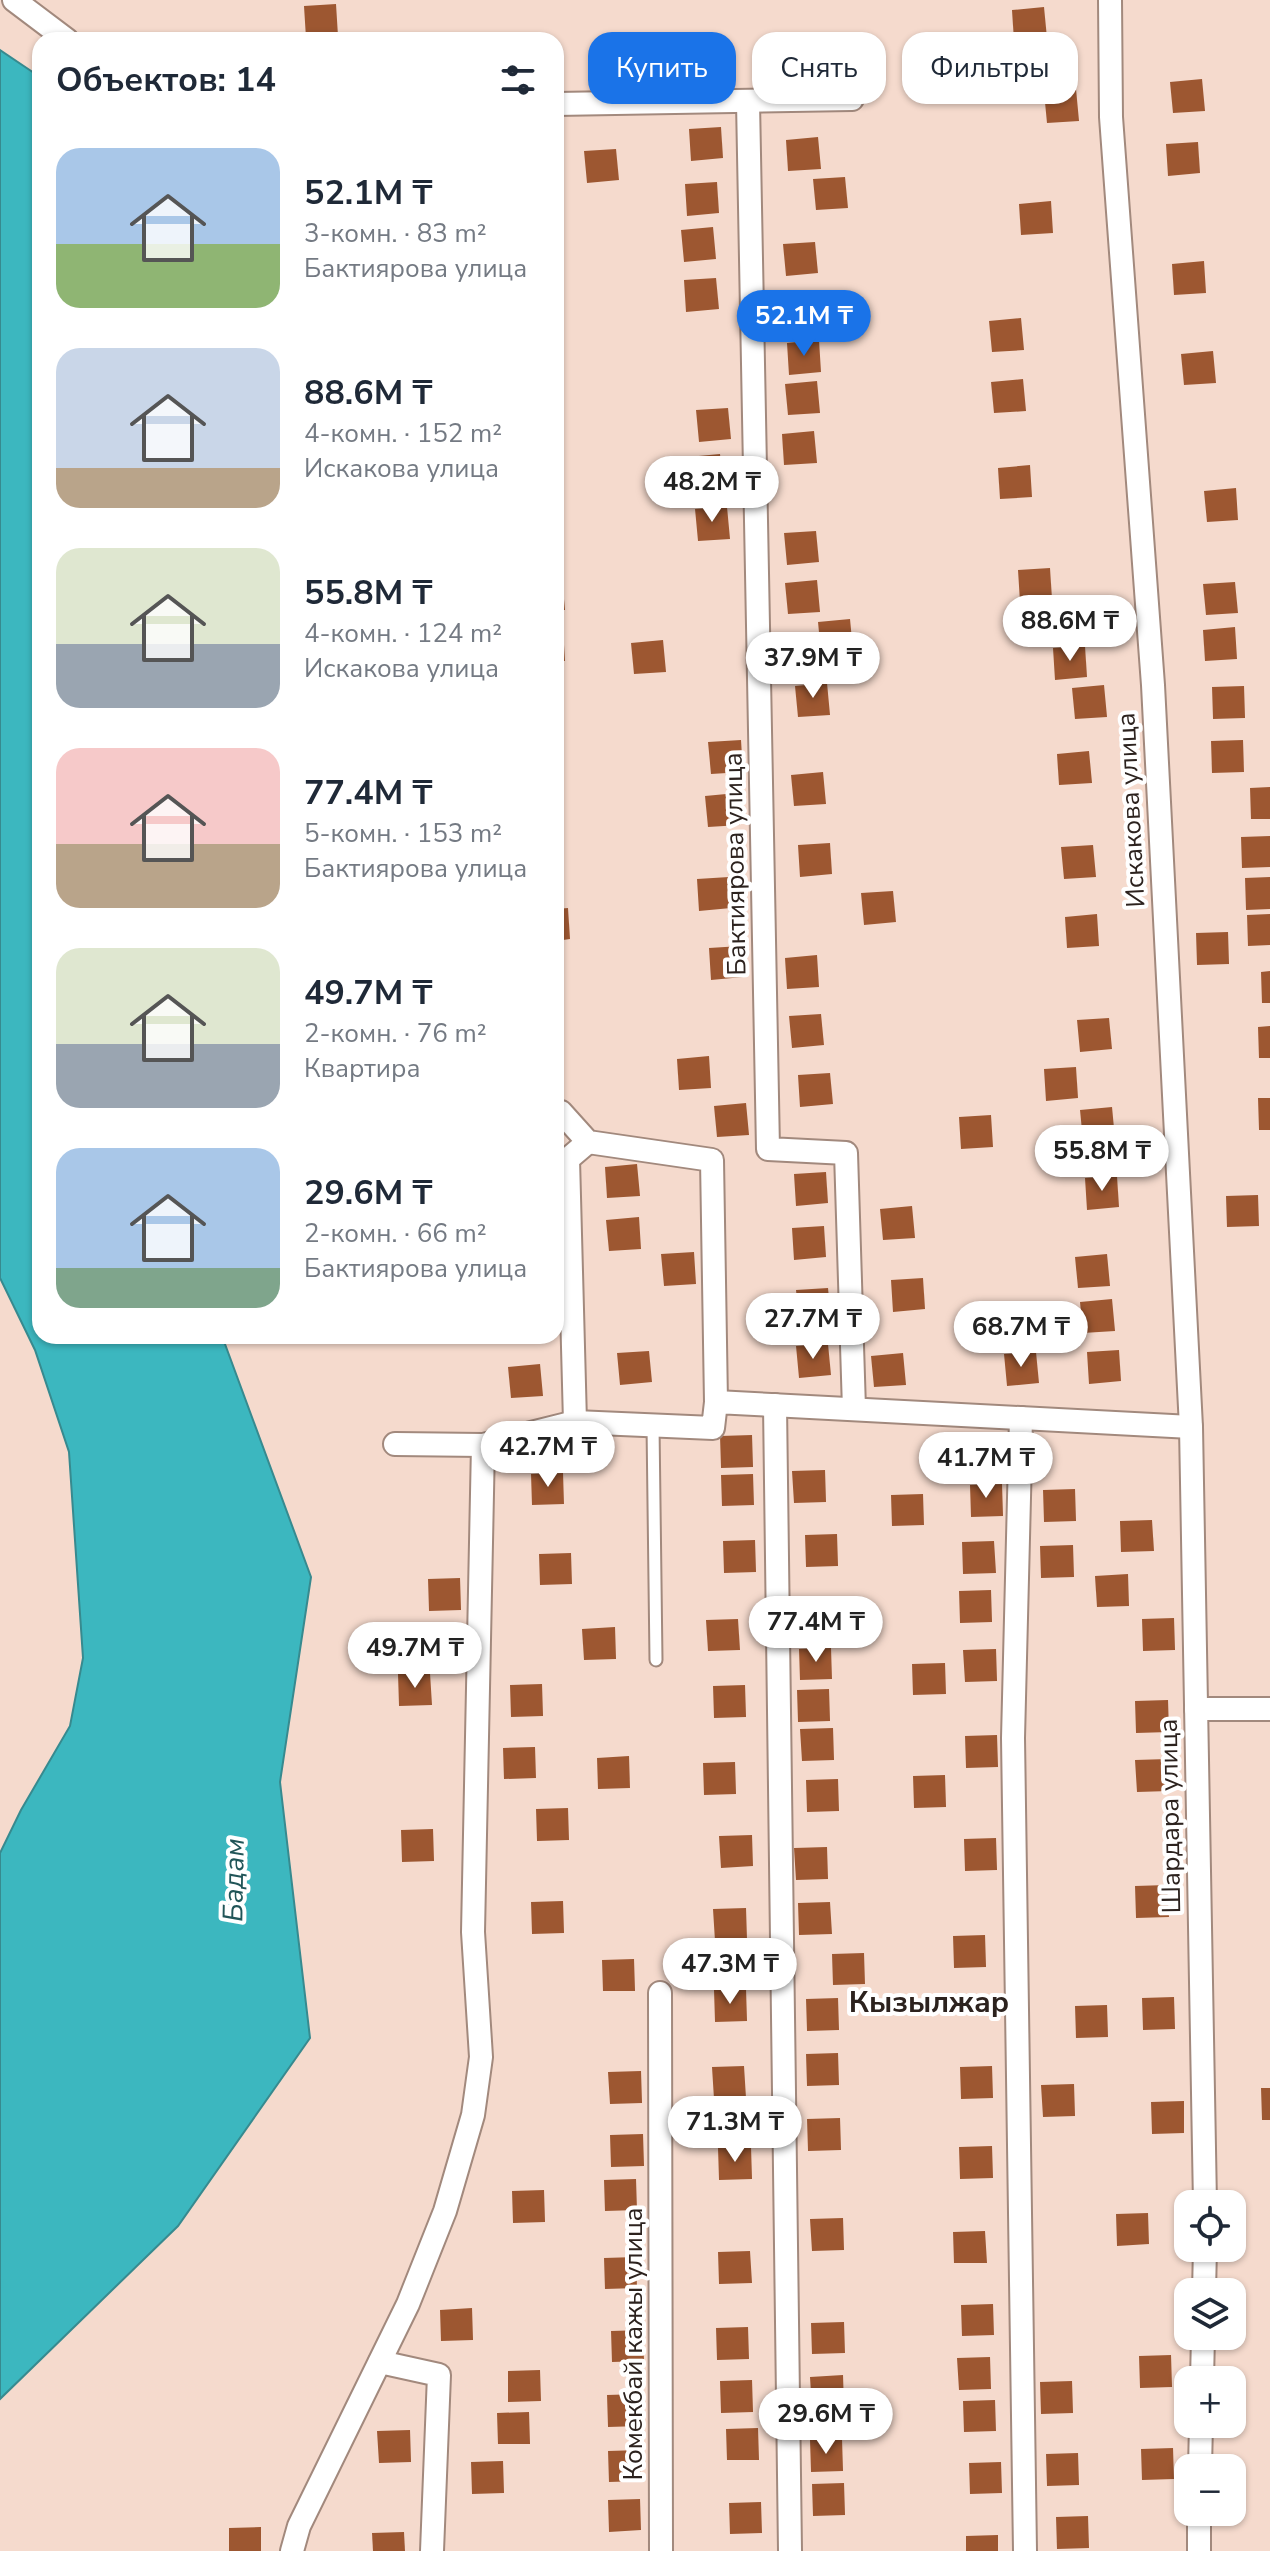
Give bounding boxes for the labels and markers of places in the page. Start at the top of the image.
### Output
pin: 52.1M ₸ [730,290,878,358]
pin: 48.2M ₸ [638,456,786,524]
pin: 88.6M ₸ [996,595,1144,663]
pin: 37.9M ₸ [739,632,887,700]
pin: 55.8M ₸ [1028,1125,1176,1193]
pin: 27.7M ₸ [739,1293,887,1361]
pin: 68.7M ₸ [947,1301,1095,1369]
pin: 42.7M ₸ [474,1421,622,1489]
pin: 41.7M ₸ [912,1432,1060,1500]
pin: 77.4M ₸ [742,1596,890,1664]
pin: 49.7M ₸ [341,1622,489,1690]
pin: 47.3M ₸ [656,1938,804,2006]
pin: 71.3M ₸ [661,2096,809,2164]
pin: 29.6M ₸ [752,2388,900,2456]

